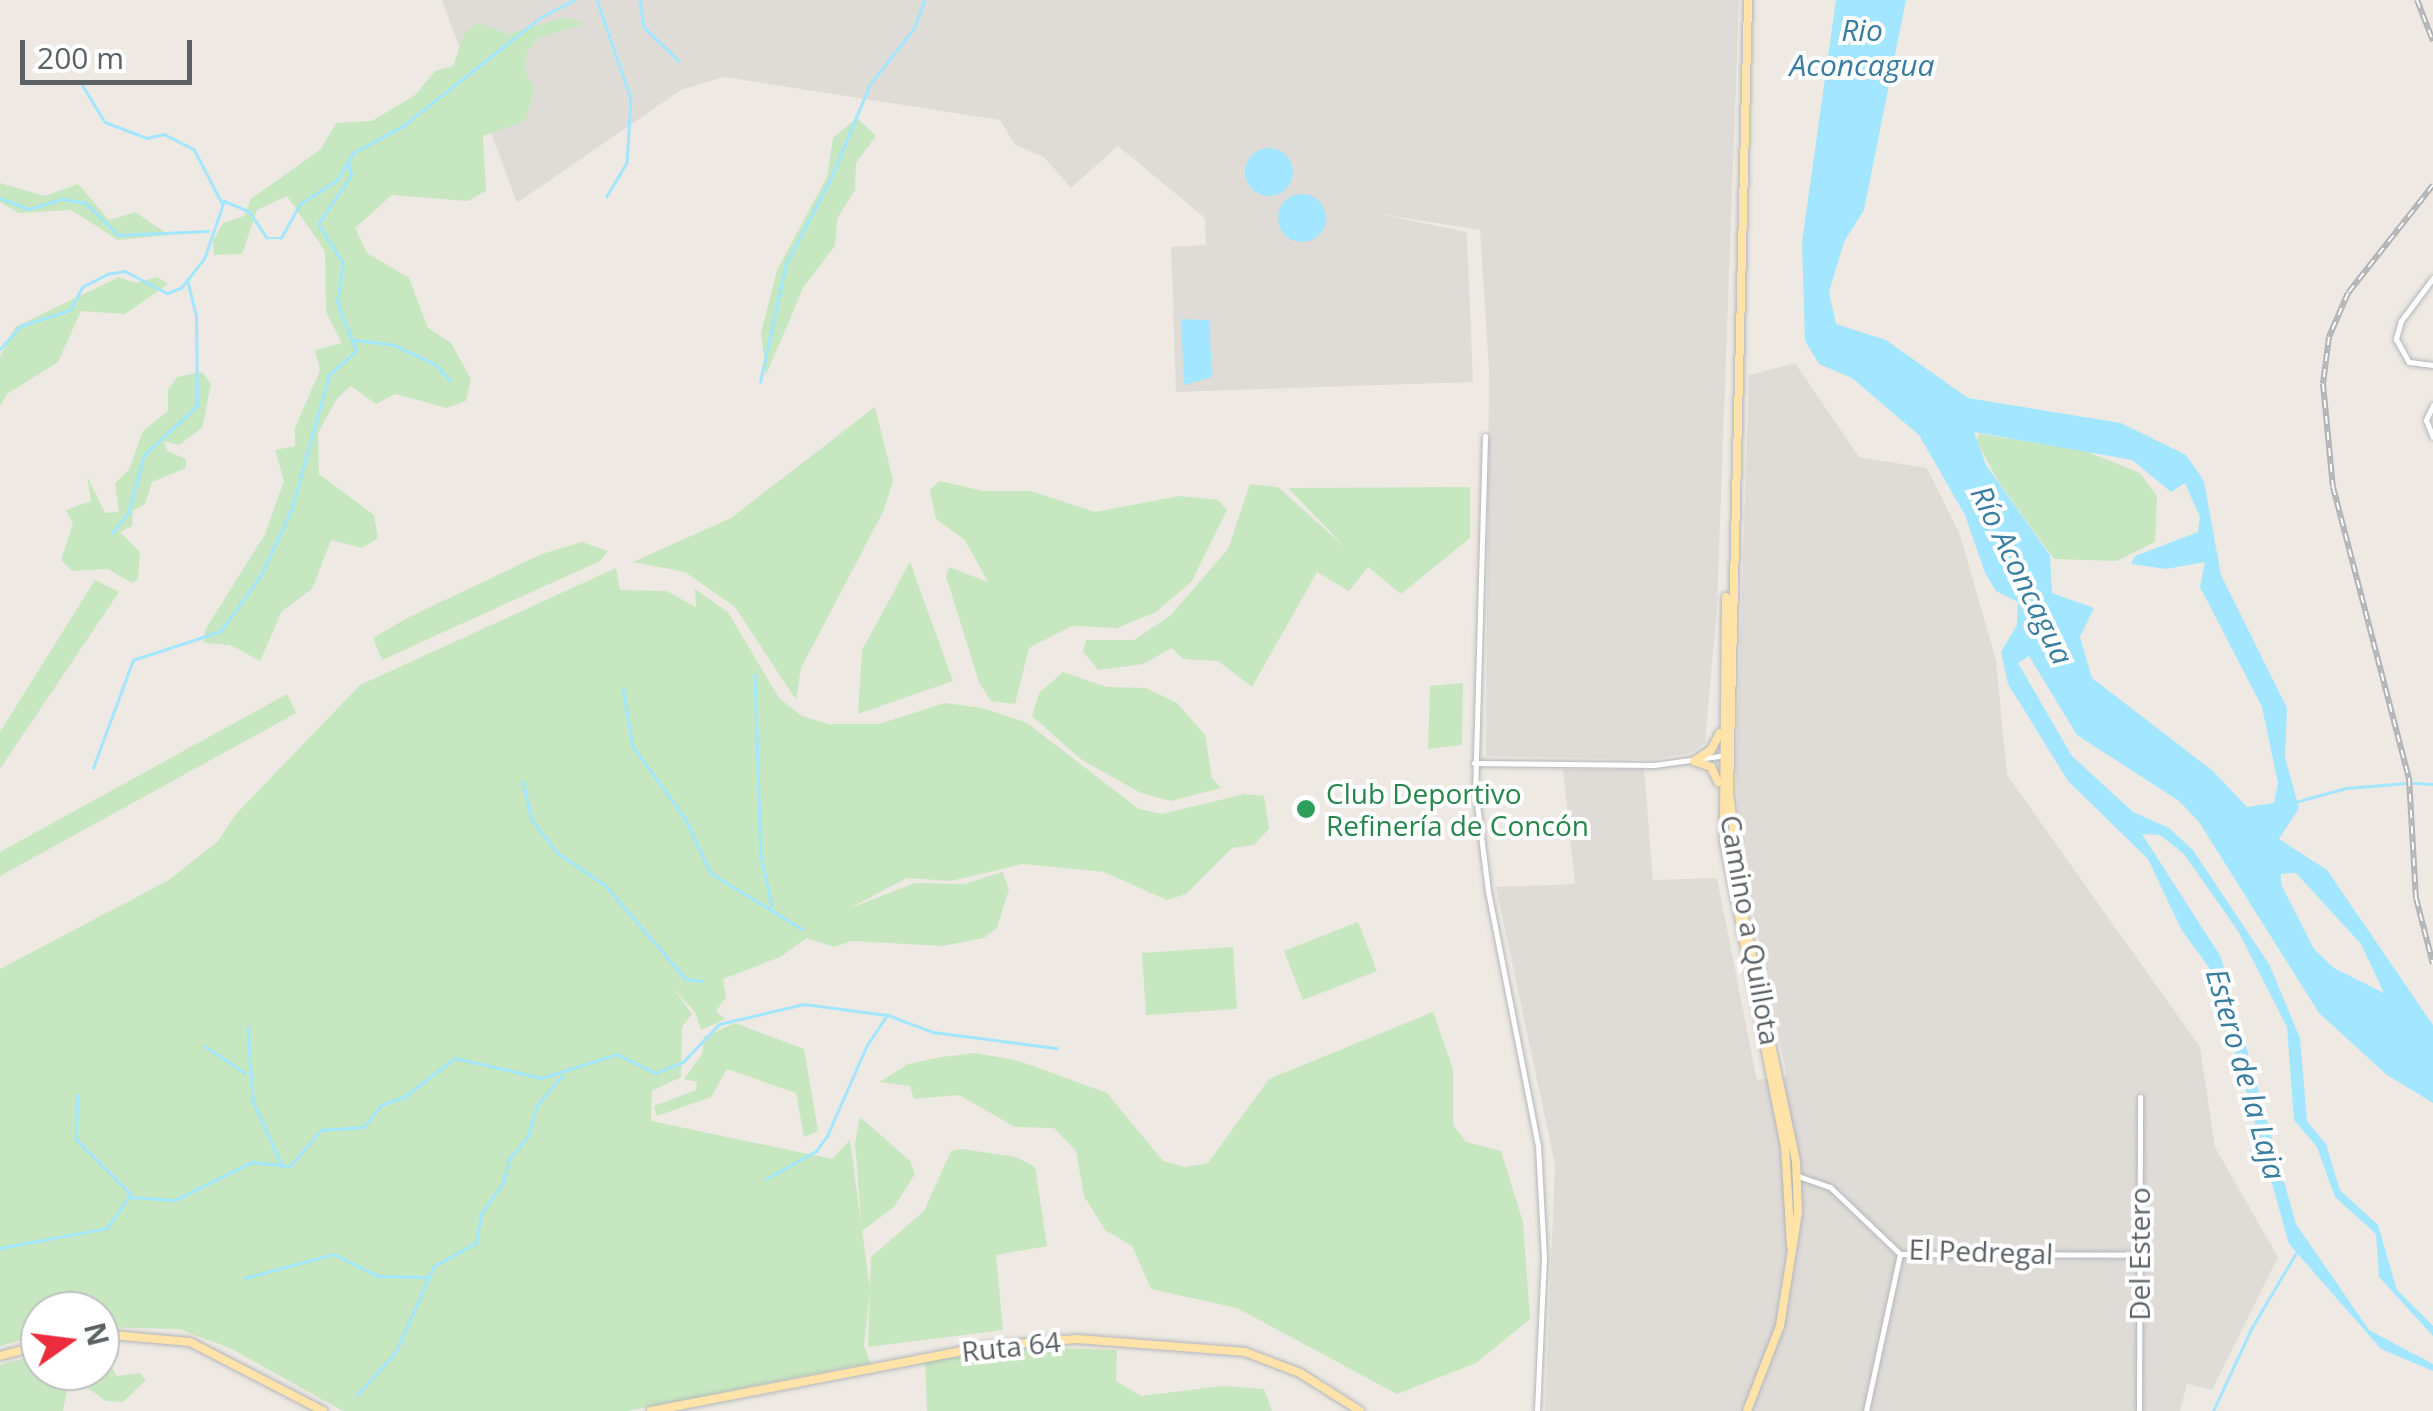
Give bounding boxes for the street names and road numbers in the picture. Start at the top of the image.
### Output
street label: Camino a Quillota [1714,812,1788,1048]
street label: Del Estero [2122,1187,2156,1321]
street label: El Pedregal [1908,1232,2054,1270]
street label: Ruta 64 [960,1324,1062,1368]

